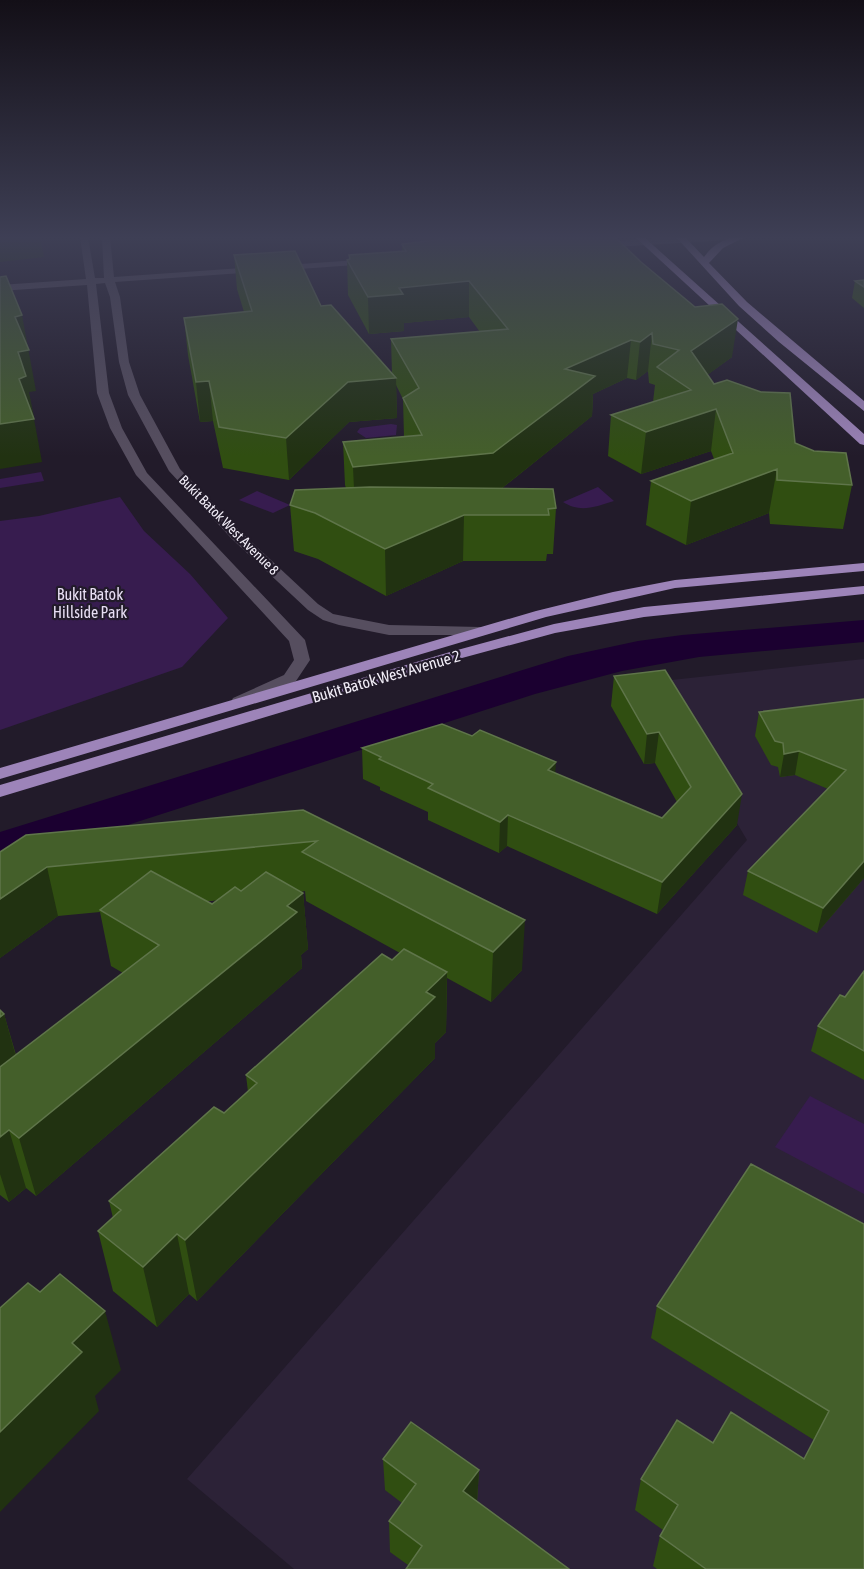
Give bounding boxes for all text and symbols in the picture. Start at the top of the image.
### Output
street label: Bukit Batok West Avenue 8 [176,472,282,578]
park label: Bukit Batok Hillside Park [53,585,127,621]
street label: Bukit Batok West Avenue 2 [310,646,462,706]

